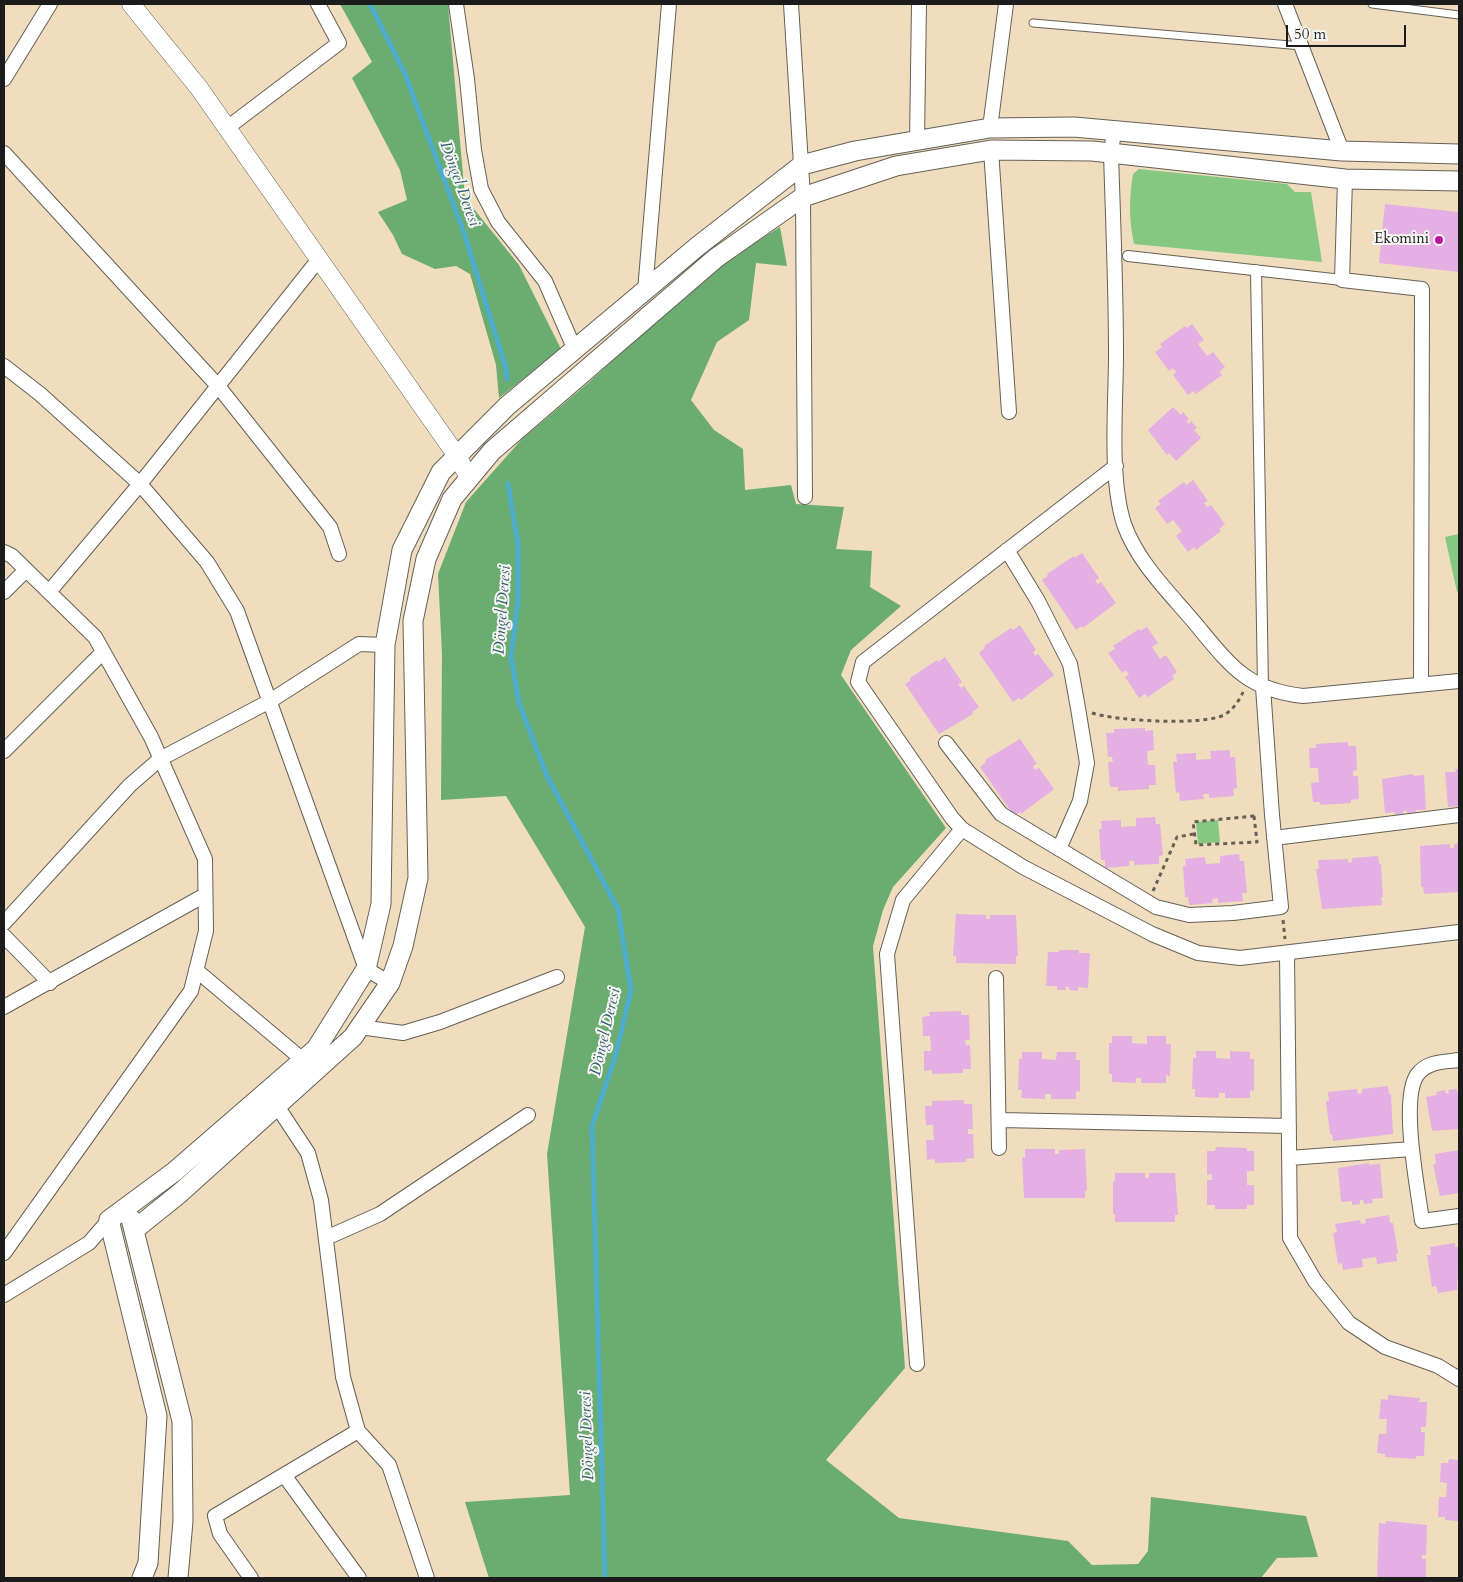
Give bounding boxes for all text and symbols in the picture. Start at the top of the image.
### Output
scale bar [1288,15,1408,47]
text: 50 m [1294,24,1326,44]
water label: Döngel Deresi [435,139,483,229]
place label: Ekomini [1374,231,1429,249]
marker: Ekomini [1433,234,1445,246]
water label: Döngel Deresi [490,565,516,655]
water label: Döngel Deresi [587,986,625,1078]
water label: Döngel Deresi [577,1391,599,1481]

